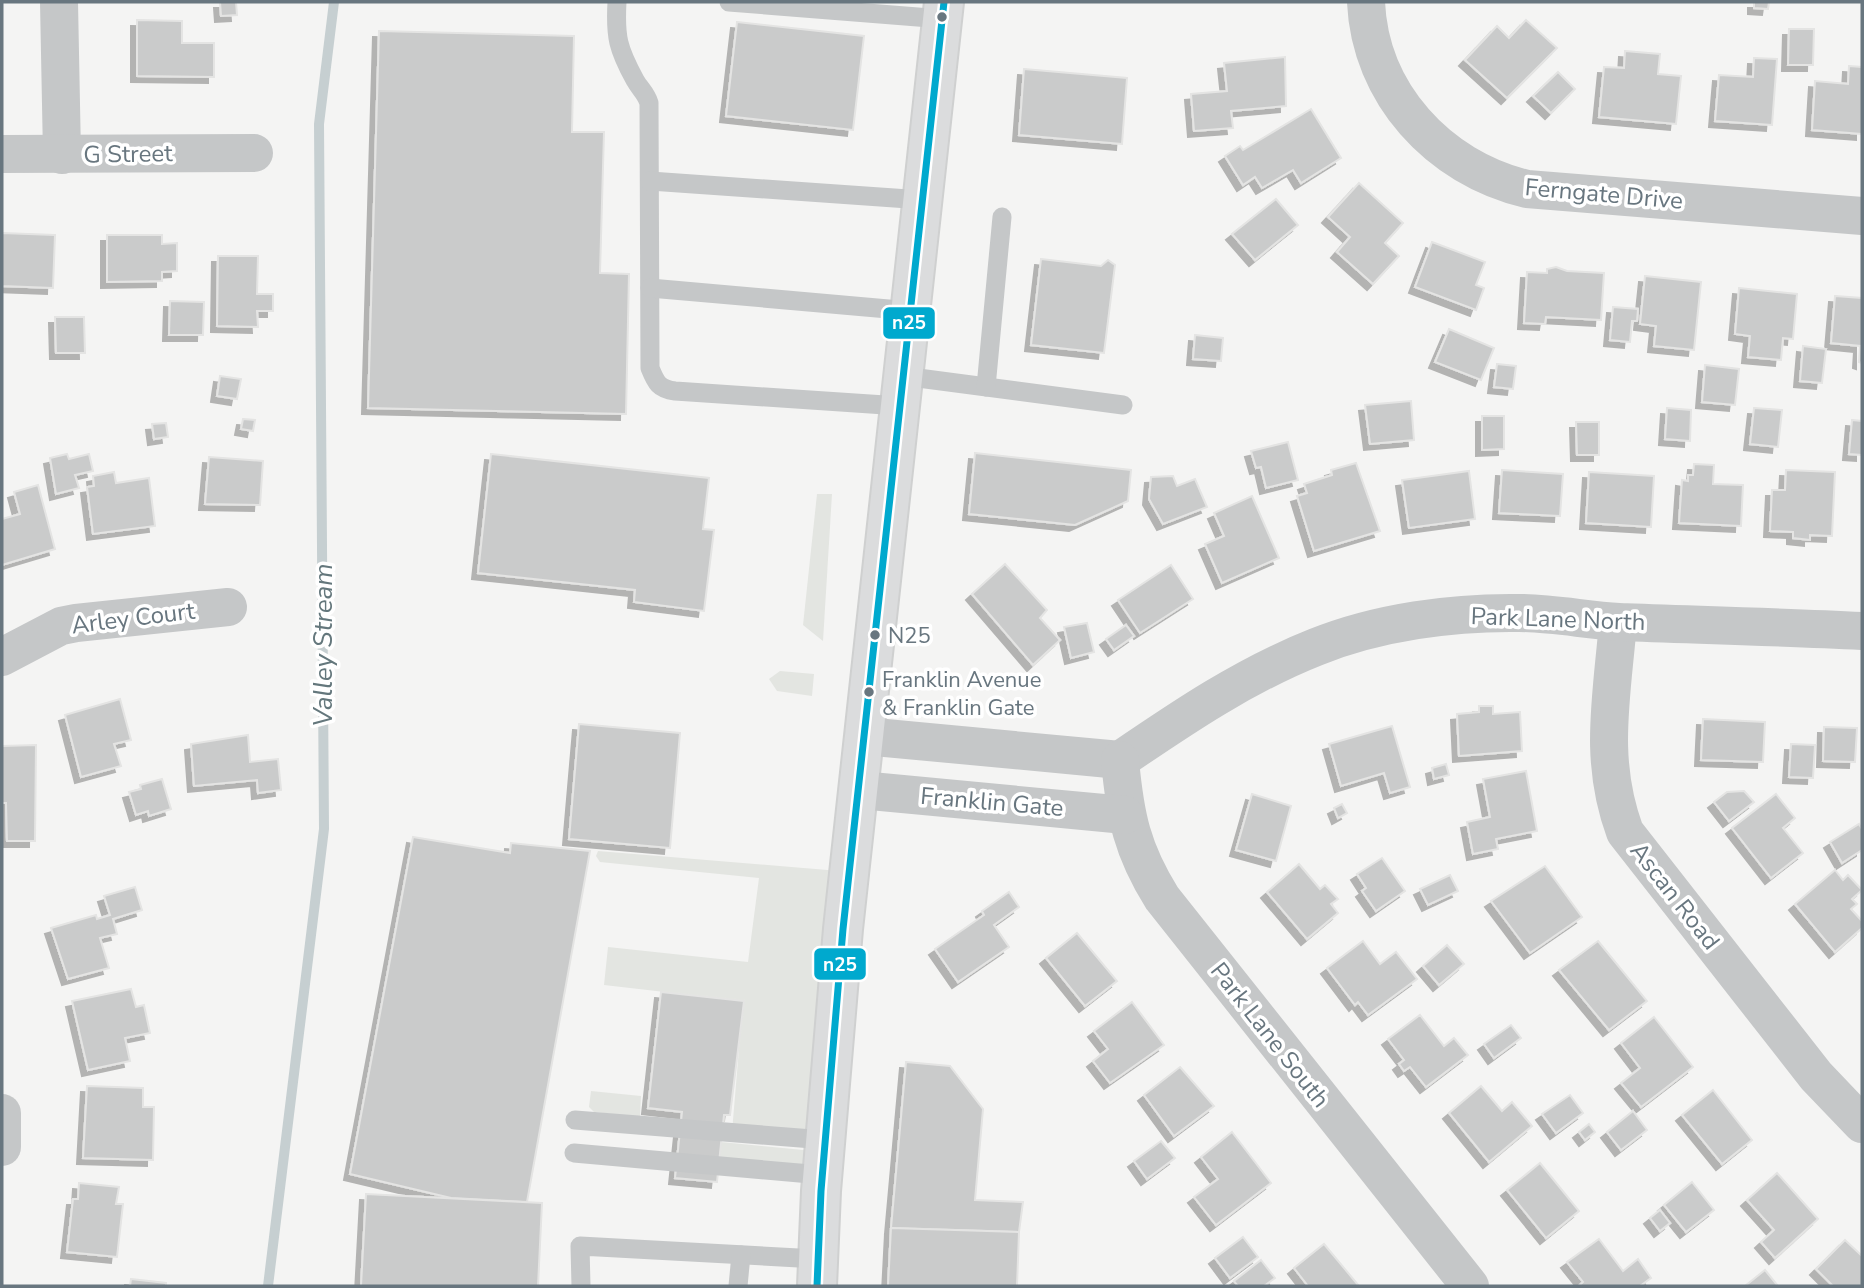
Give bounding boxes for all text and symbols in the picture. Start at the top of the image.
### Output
unlabelled marker [935,10,949,24]
street label: G Street [83,137,173,171]
street label: Ferngate Drive [1524,171,1684,217]
line badge: n25 [882,306,936,340]
text: n25 [892,310,926,336]
water label: Valley Stream [306,563,341,727]
street label: Arley Court [70,594,197,641]
street label: Park Lane North [1470,600,1646,638]
place label: N25 [888,621,931,651]
marker: N25 [868,628,882,642]
place label: Franklin Avenue & Franklin Gate [882,665,1041,723]
marker: Franklin Avenue & Franklin Gate [862,685,876,699]
street label: Franklin Gate [919,780,1065,824]
street label: Ascan Road [1623,836,1727,956]
line badge: n25 [813,947,867,981]
text: n25 [823,952,857,978]
street label: Park Lane South [1203,956,1337,1114]

